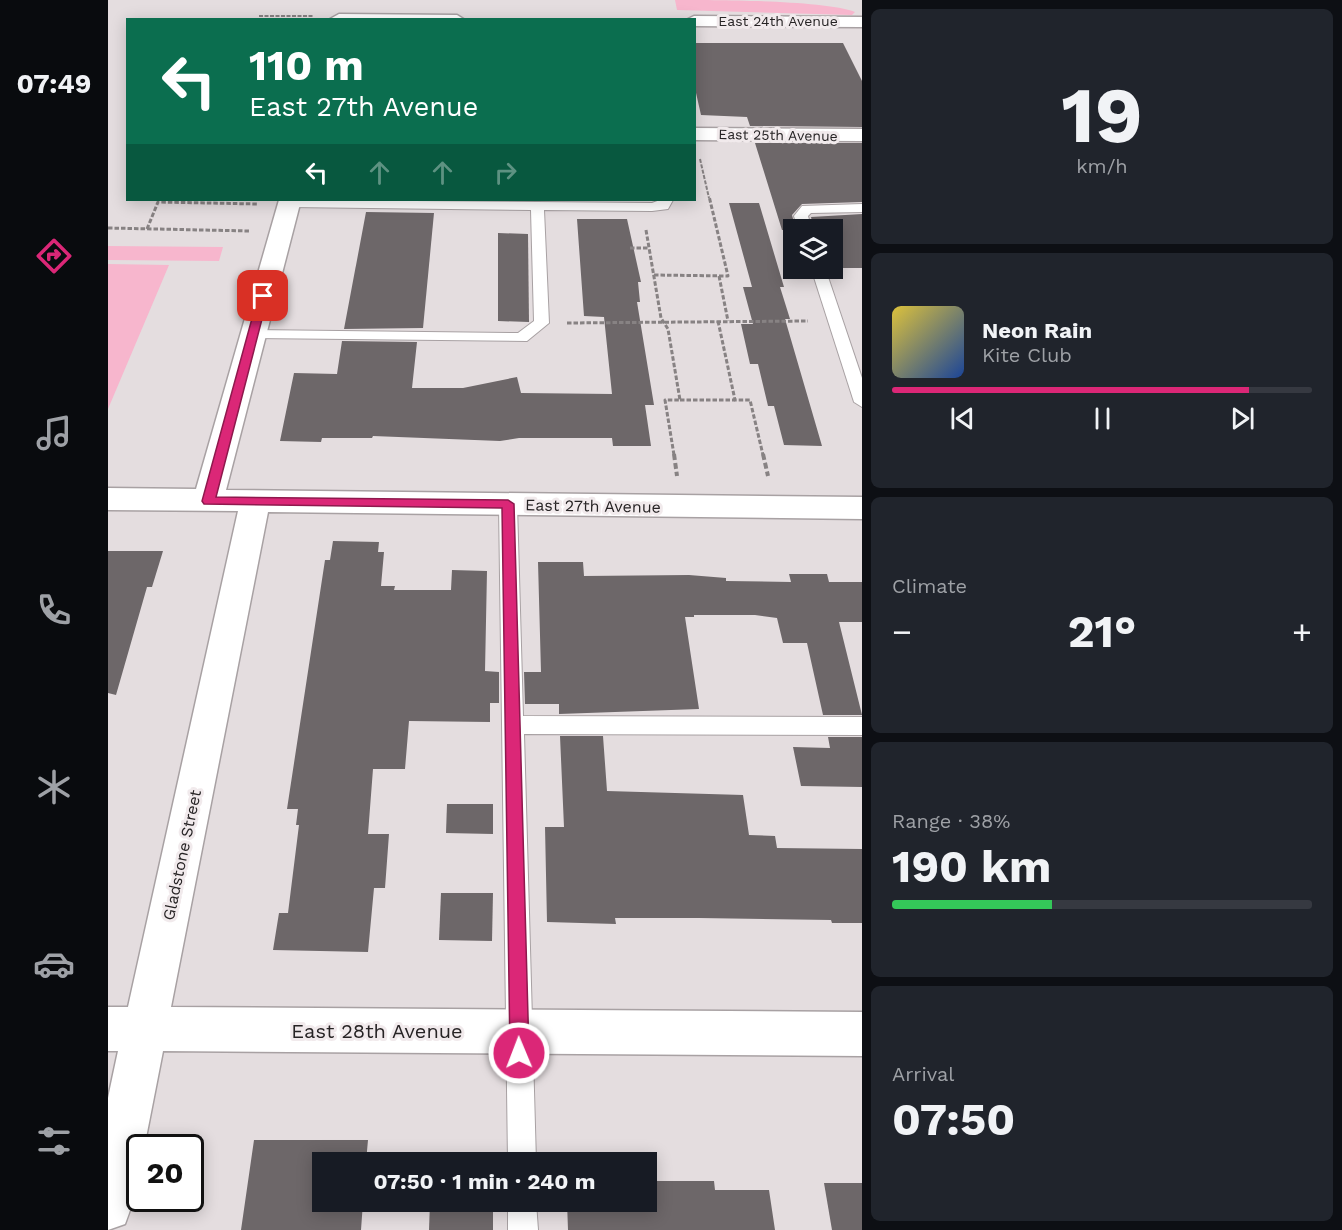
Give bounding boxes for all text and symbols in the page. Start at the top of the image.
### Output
street label: East 24th Avenue [718,13,838,29]
text: 110 m [249,41,364,90]
icon: left [150,42,228,120]
text: 07:49 [17,68,91,100]
text: 19 [1061,69,1143,161]
text: East 27th Avenue [249,91,478,123]
street label: East 25th Avenue [718,126,838,144]
text: km/h [1076,154,1128,178]
icon: left [300,156,333,189]
icon: ahead [363,156,396,189]
icon: ahead [426,156,459,189]
icon: right [489,156,522,189]
map controls [783,219,843,279]
button: layers [783,219,843,279]
icon: directions [33,235,75,277]
pin [237,270,288,321]
icon: arrive [246,279,279,312]
text: Neon Rain [982,318,1092,343]
text: Kite Club [982,343,1072,367]
icon: previous [946,402,979,435]
icon: pause [1086,402,1119,435]
icon: next [1226,402,1259,435]
icon: music [33,412,75,454]
street label: East 27th Avenue [525,495,661,517]
text: Climate [892,574,967,598]
icon: phone [33,589,75,631]
text: 21° [1068,605,1136,658]
text: − [892,612,912,651]
text: + [1292,612,1312,651]
icon: climate [33,766,75,808]
street label: Gladstone Street [159,788,205,922]
text: Range · 38% [892,809,1010,833]
text: 190 km [892,840,1051,893]
icon: car [33,943,75,985]
street label: East 28th Avenue [291,1019,463,1043]
position arrow [487,1021,551,1085]
text: Arrival [892,1062,954,1086]
text: 07:50 [892,1093,1015,1146]
icon: filters [33,1120,75,1162]
speed limit sign: 20 [126,1134,204,1212]
text: 07:50 · 1 min · 240 m [373,1169,596,1194]

